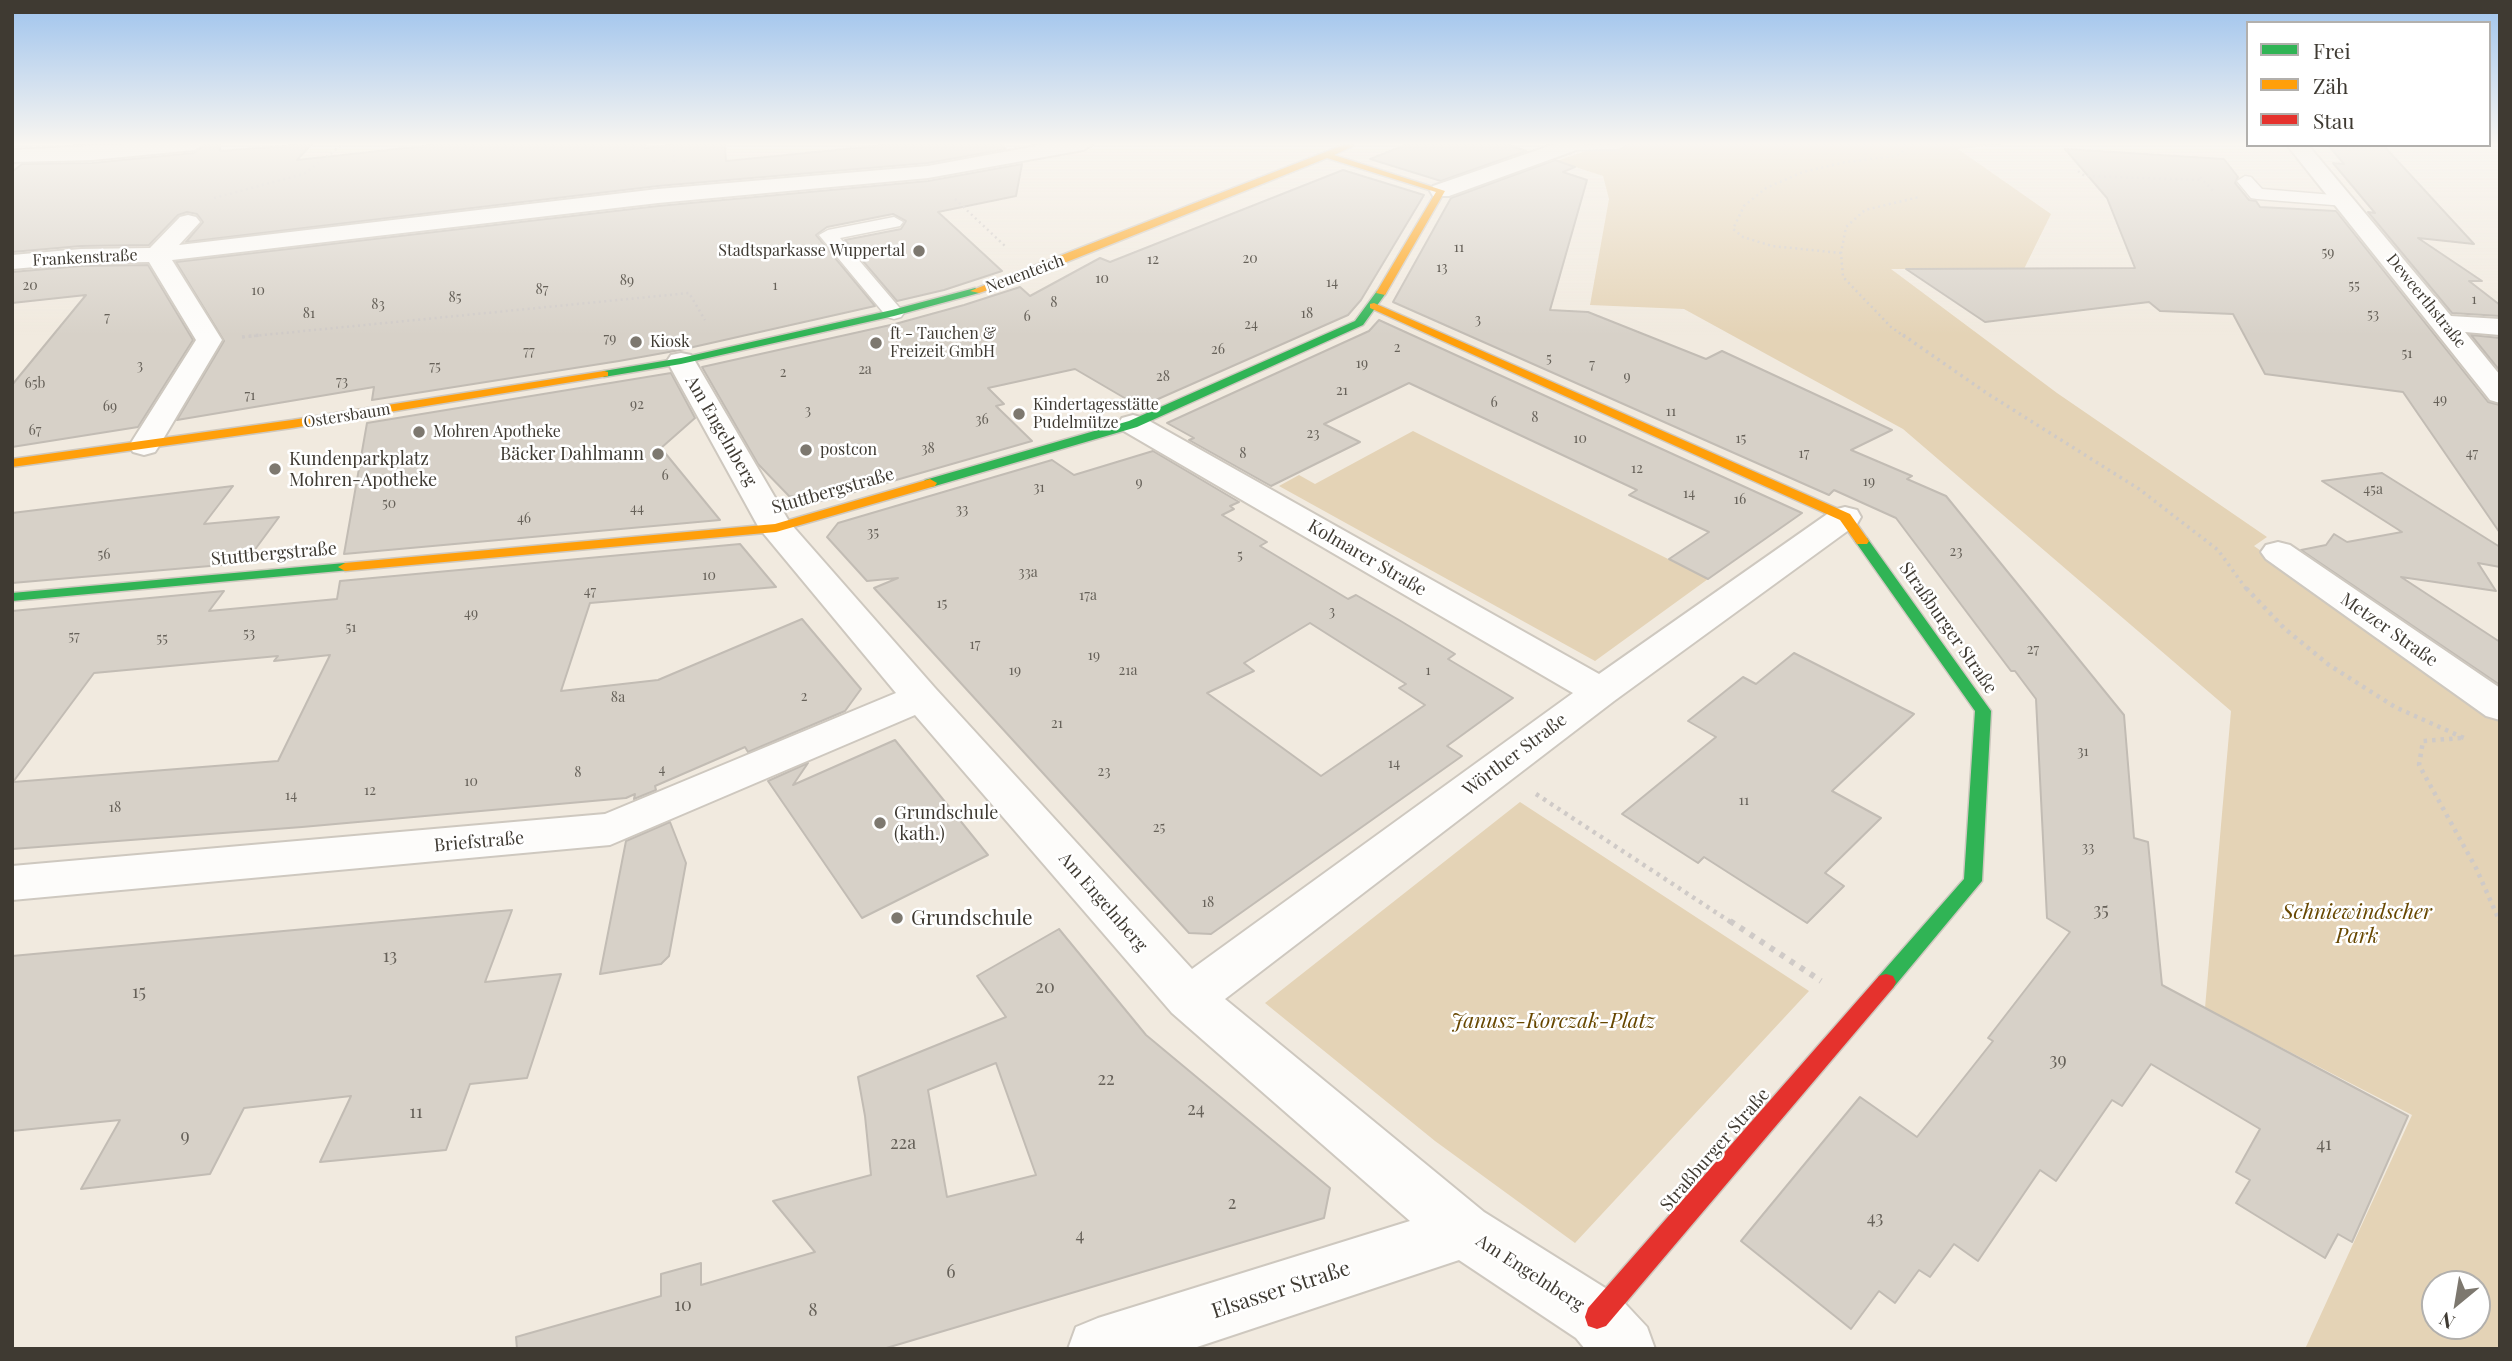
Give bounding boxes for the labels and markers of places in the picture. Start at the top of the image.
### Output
place label: Stadtsparkasse Wuppertal [718,241,905,261]
marker: Stadtsparkasse Wuppertal [911,243,927,259]
place label: ft - Tauchen & Freizeit GmbH [890,324,996,362]
place label: Kiosk [650,332,690,352]
marker: Kiosk [628,334,644,350]
marker: ft - Tauchen & Freizeit GmbH [868,335,884,351]
place label: Kindertagesstätte Pudelmütze [1033,395,1159,433]
marker: Kindertagesstätte Pudelmütze [1011,406,1027,422]
place label: Mohren Apotheke [433,422,561,442]
marker: Mohren Apotheke [411,424,427,440]
place label: postcon [820,440,877,460]
marker: postcon [798,442,814,458]
place label: Bäcker Dahlmann [500,443,644,465]
marker: Bäcker Dahlmann [650,446,666,462]
place label: Kundenparkplatz Mohren-Apotheke [289,448,437,490]
marker: Kundenparkplatz Mohren-Apotheke [267,461,283,477]
place label: Grundschule (kath.) [894,802,998,844]
marker: Grundschule (kath.) [872,815,888,831]
place label: Grundschule [911,905,1033,931]
marker: Grundschule [889,910,905,926]

